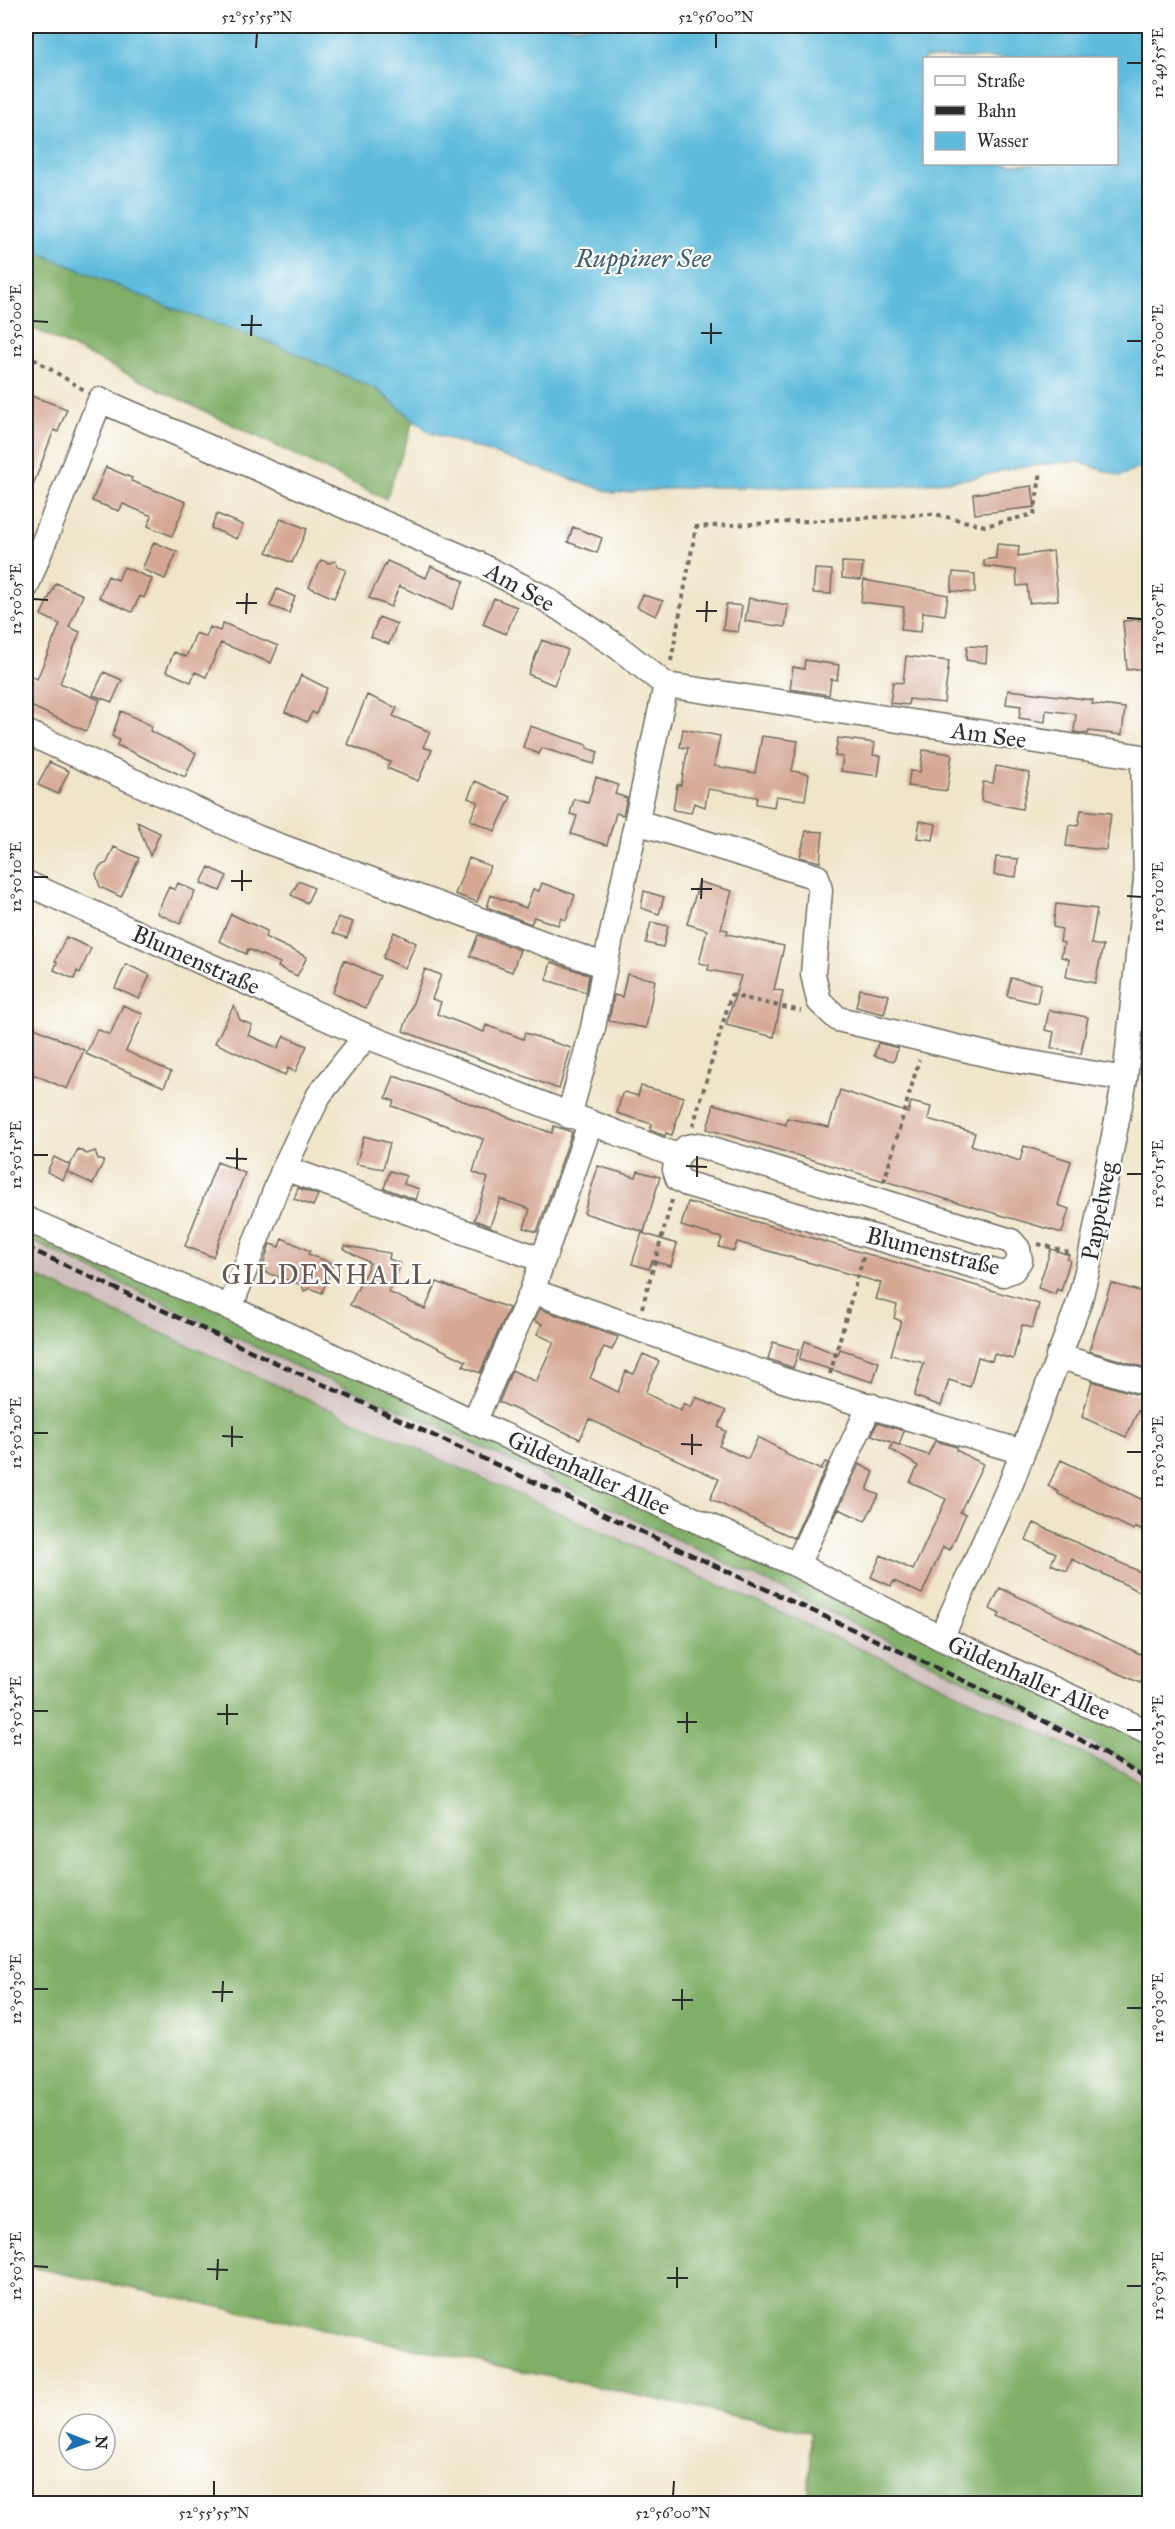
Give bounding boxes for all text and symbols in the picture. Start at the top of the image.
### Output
text: 52°55'55"N [221,8,293,26]
text: 52°56'00"N [678,8,754,26]
text: 12°49'55"E [1149,27,1167,98]
legend [923,57,1118,165]
text: Straße [977,70,1025,92]
text: Bahn [977,100,1017,122]
text: Wasser [977,130,1028,152]
water label: Ruppiner See [574,242,712,275]
text: 12°50'00"E [7,284,25,358]
text: 12°50'00"E [1149,304,1167,378]
street label: Am See [479,555,560,618]
text: 12°50'05"E [7,563,25,635]
text: 12°50'05"E [1149,583,1167,655]
street label: Am See [949,715,1028,755]
text: 12°50'10"E [7,841,25,912]
text: 12°50'10"E [1149,861,1167,932]
street label: Blumenstraße [127,918,265,1002]
text: 12°50'15"E [7,1120,25,1189]
text: 12°50'15"E [1149,1139,1167,1208]
street label: Pappelweg [1075,1158,1123,1263]
street label: Blumenstraße [863,1220,1003,1282]
district label: GILDENHALL [222,1258,432,1291]
text: 12°50'20"E [7,1397,25,1469]
text: 12°50'20"E [1149,1416,1167,1488]
street label: Gildenhaller Allee [503,1424,675,1522]
street label: Gildenhaller Allee [943,1629,1115,1727]
text: 12°50'25"E [7,1676,25,1746]
text: 12°50'25"E [1149,1695,1167,1765]
text: 12°50'30"E [7,1953,25,2024]
text: 12°50'30"E [1149,1972,1167,2043]
text: 12°50'35"E [7,2231,25,2300]
text: 12°50'35"E [1149,2251,1167,2320]
north arrow [57,2412,117,2472]
text: N [92,2435,111,2450]
text: 52°55'55"N [178,2504,250,2522]
text: 52°56'00"N [635,2504,711,2522]

